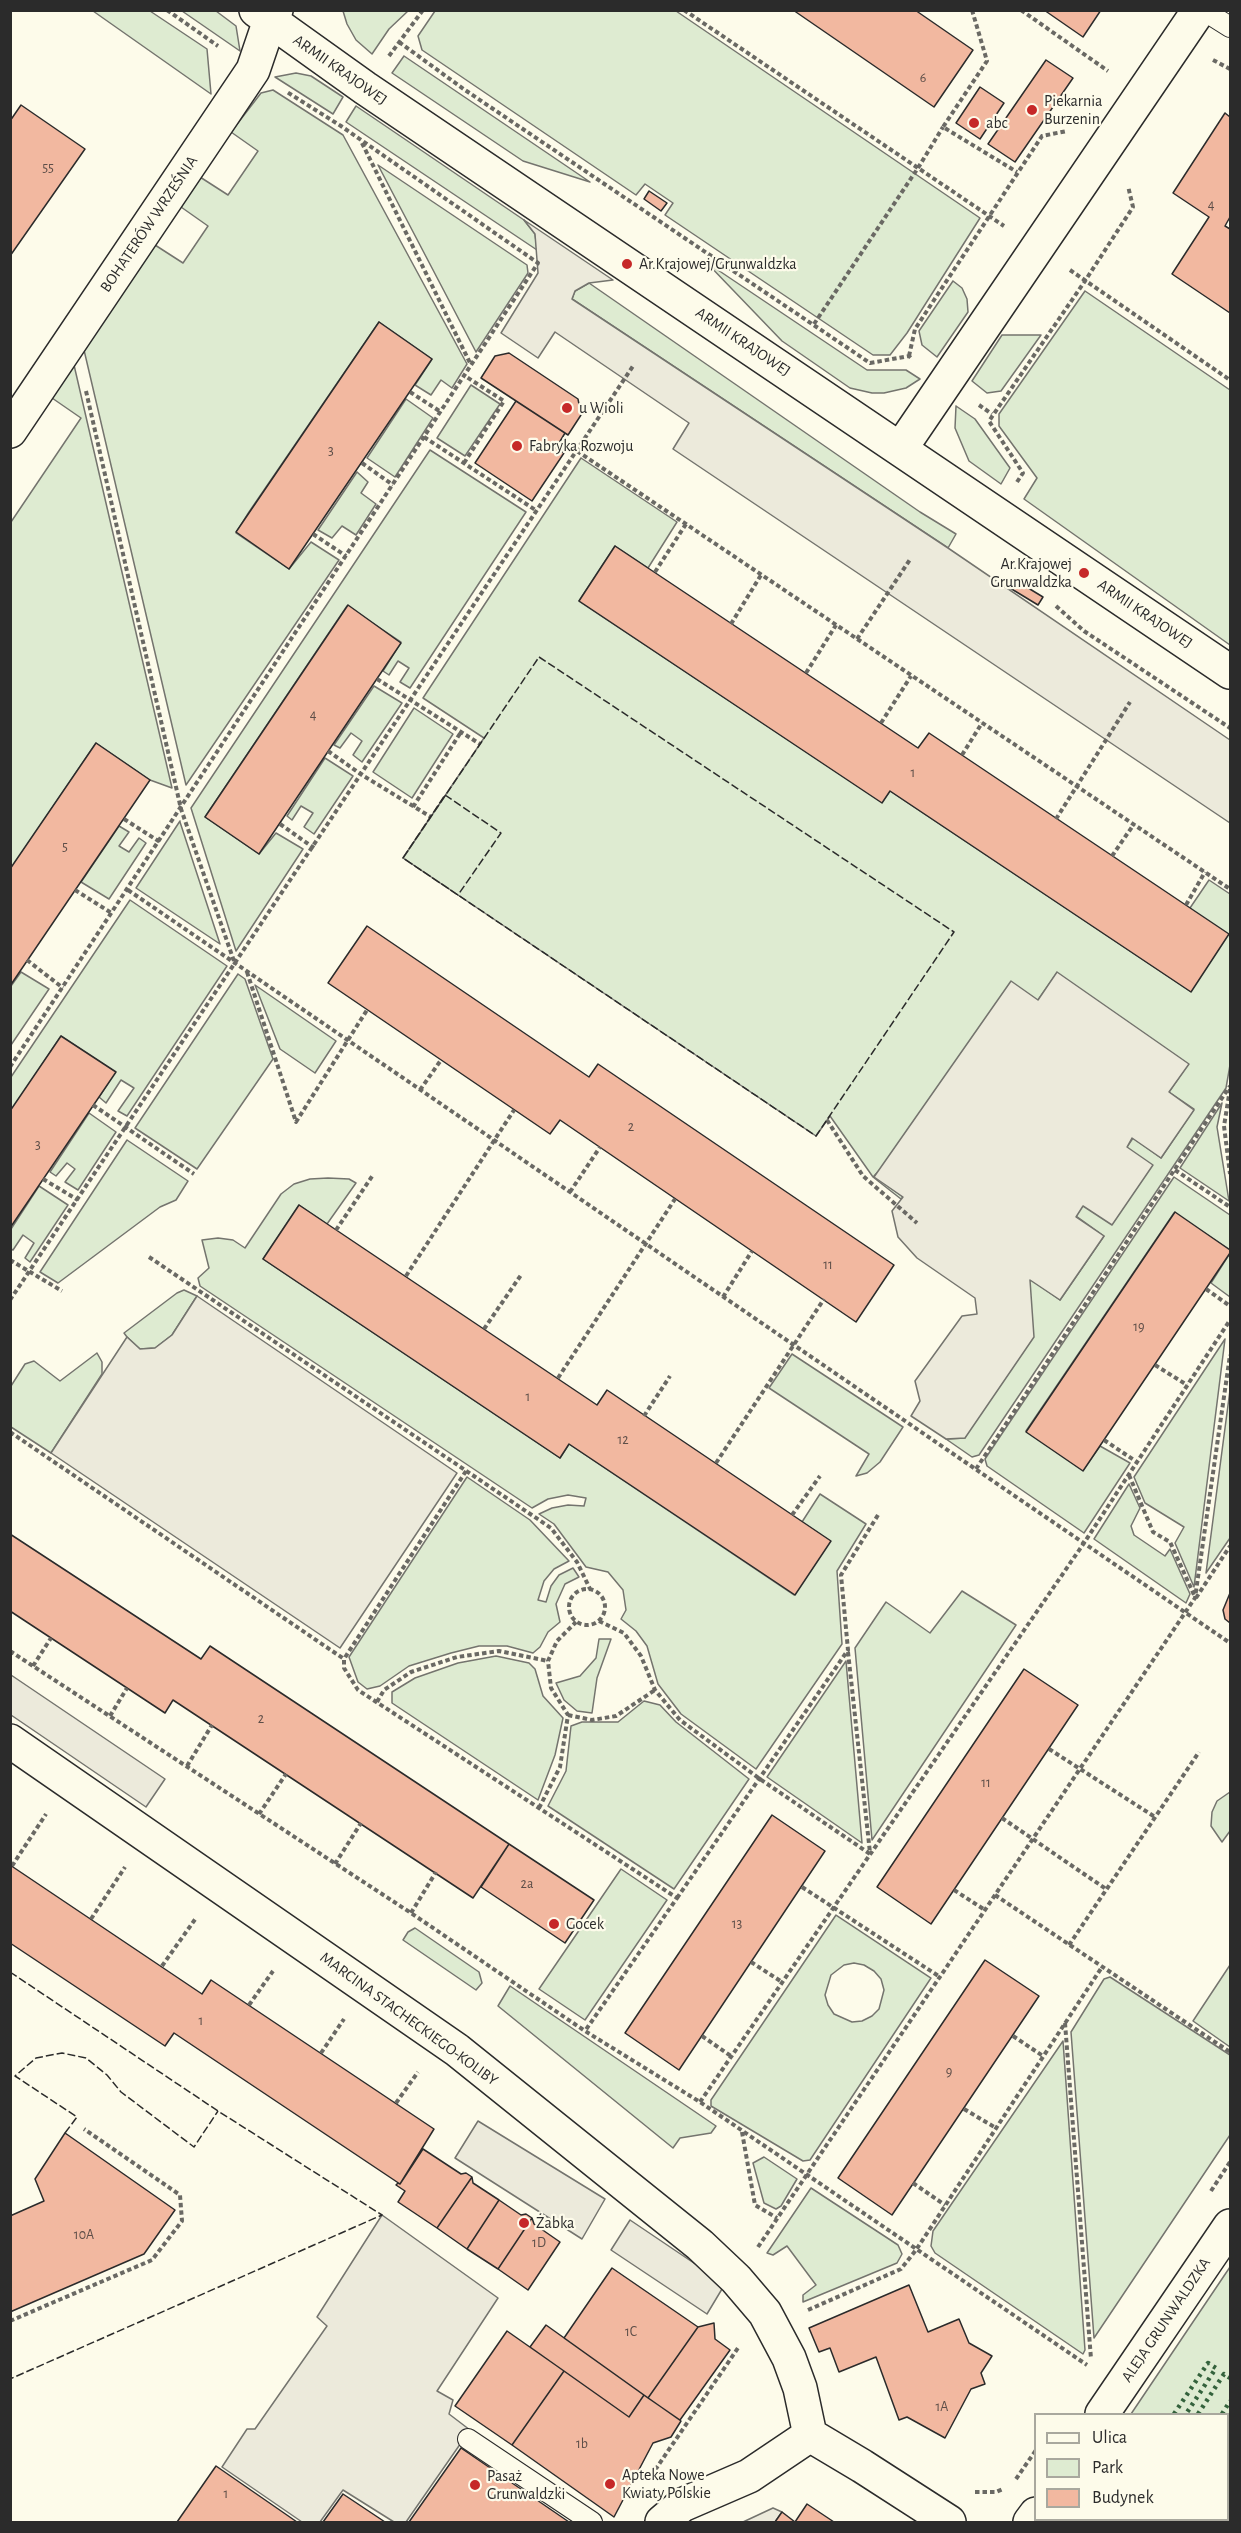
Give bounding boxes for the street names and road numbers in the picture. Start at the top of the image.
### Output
street label: ARMII KRAJOWEJ [289,30,391,110]
street label: BOHATERÓW WRZEŚNIA [96,152,202,296]
street label: ARMII KRAJOWEJ [692,303,794,381]
street label: ARMII KRAJOWEJ [1094,575,1196,653]
street label: MARCINA STACHECKIEGO-KOLIBY [316,1948,502,2090]
street label: ALEJA GRUNWALDZKA [1117,2254,1215,2386]

